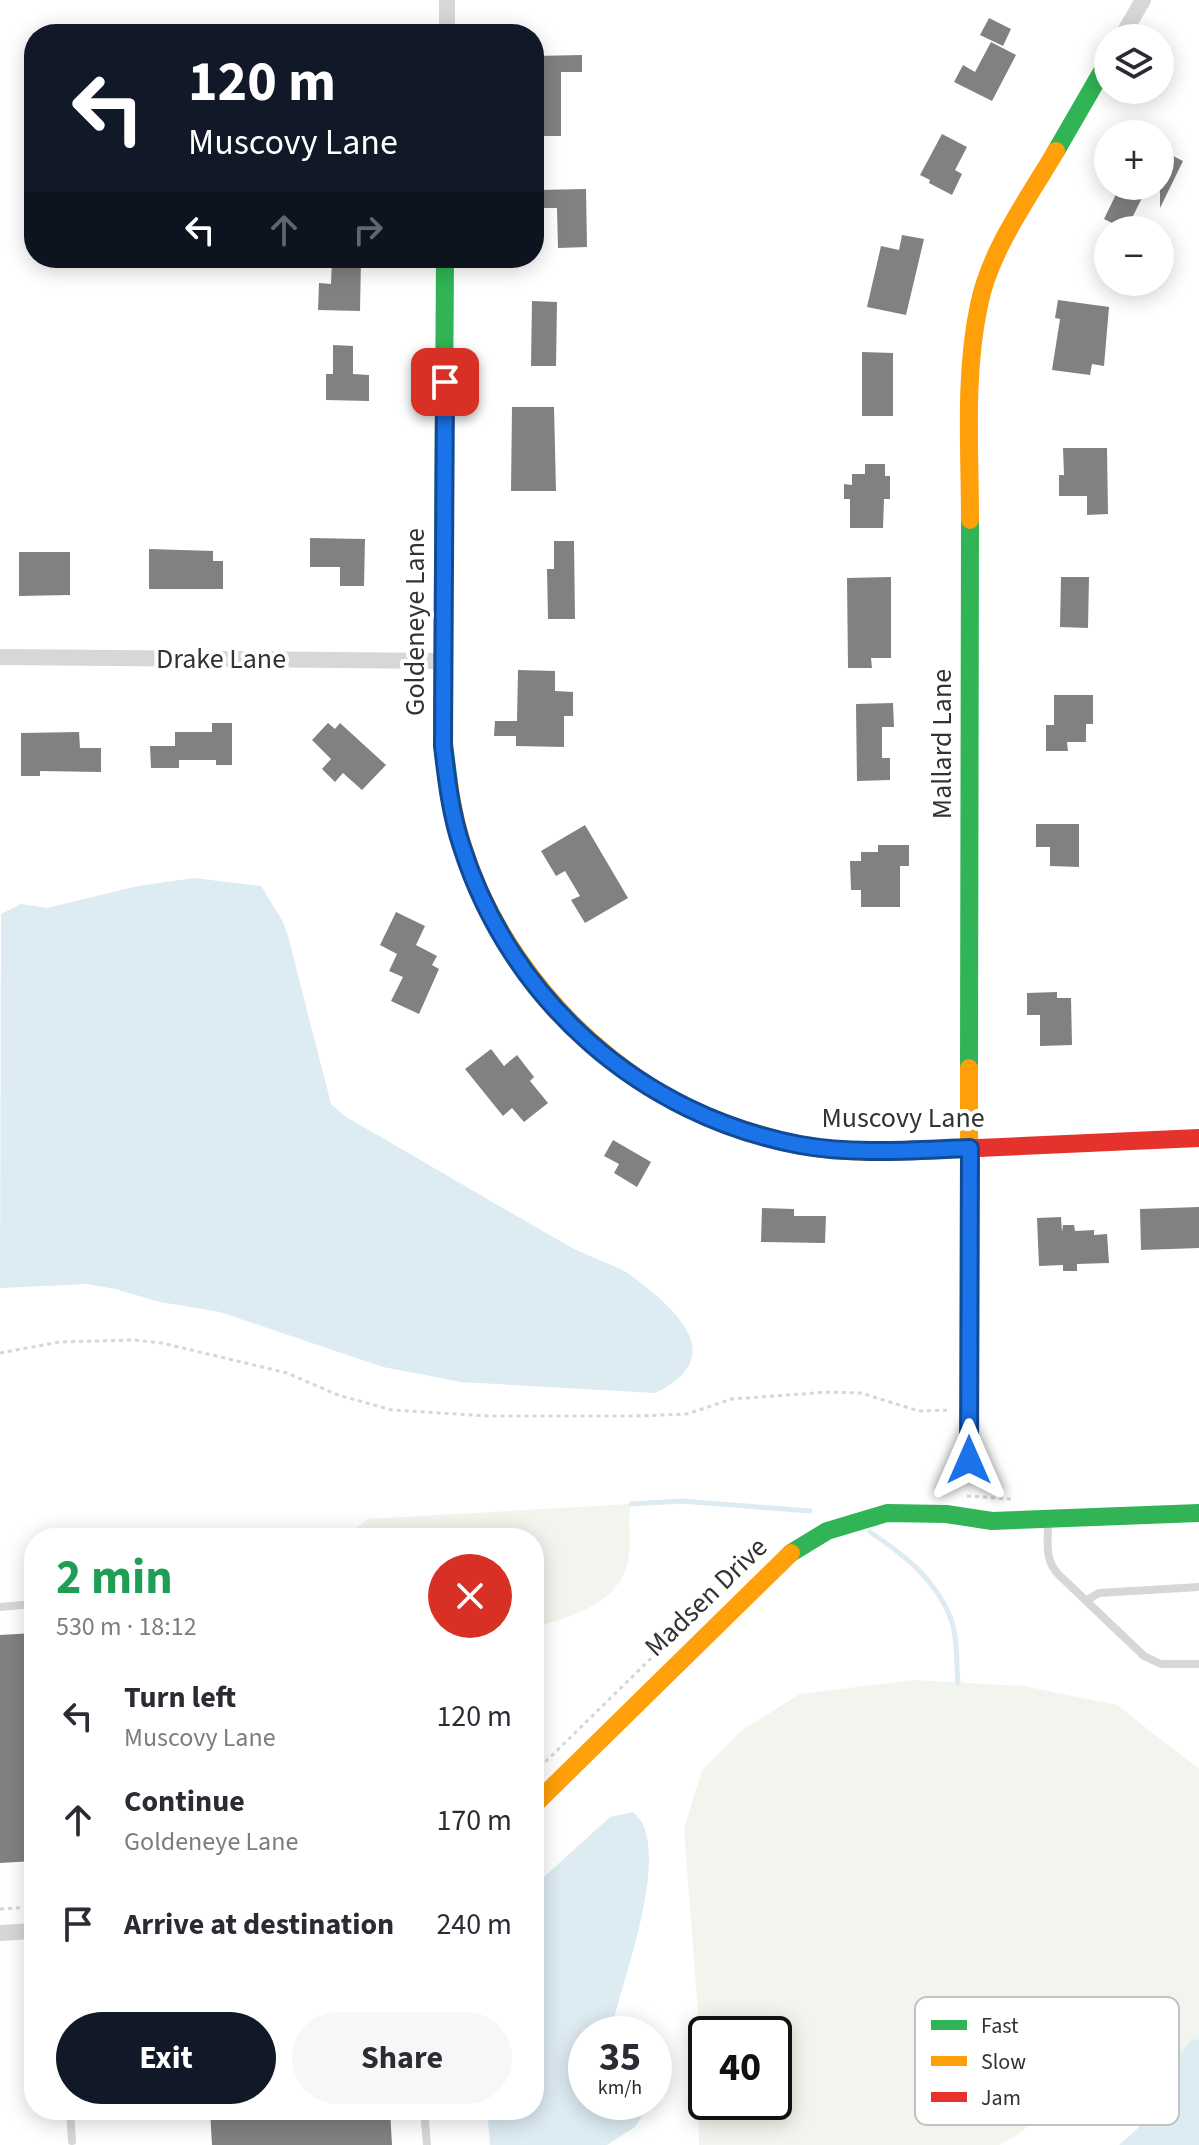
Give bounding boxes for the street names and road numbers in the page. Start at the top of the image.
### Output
street label: Goldeneye Lane [395,528,435,716]
street label: Drake Lane [156,639,286,679]
street label: Mallard Lane [922,669,962,819]
street label: Muscovy Lane [821,1098,985,1138]
street label: Madsen Drive [636,1528,776,1666]

